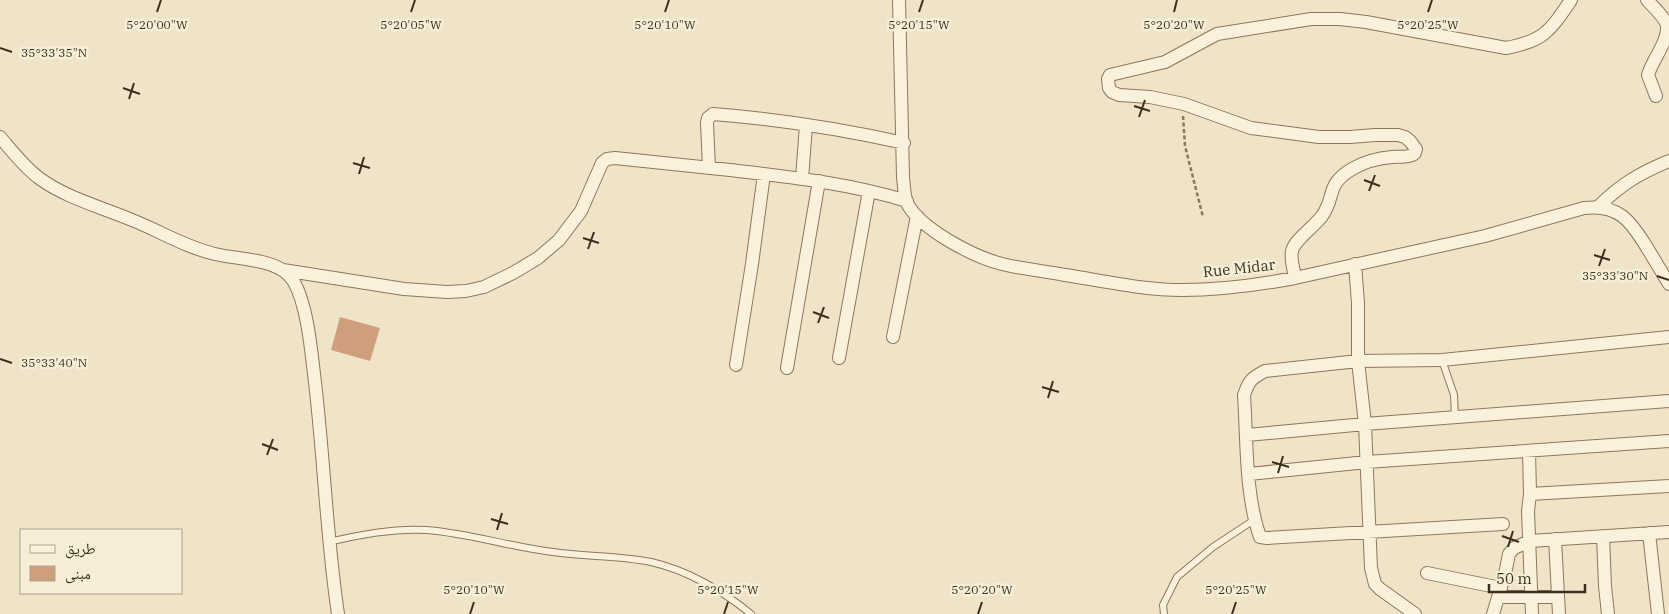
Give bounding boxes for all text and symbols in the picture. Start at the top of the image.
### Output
text: 5°20'00"W [126,17,188,32]
text: 5°20'05"W [380,17,442,32]
text: 5°20'10"W [634,17,696,32]
text: 5°20'15"W [888,17,950,32]
text: 5°20'20"W [1143,17,1205,32]
text: 5°20'25"W [1397,17,1459,32]
text: 35°33'35"N [21,45,87,60]
street label: Rue Midar [1202,255,1276,281]
text: 35°33'30"N [1582,268,1648,283]
text: 35°33'40"N [21,355,87,370]
legend [20,529,182,594]
text: طريق [65,539,96,559]
scale bar [1489,562,1585,594]
text: مبنى [65,564,91,584]
text: 50 m [1496,569,1532,588]
text: 5°20'10"W [443,582,505,597]
text: 5°20'15"W [697,582,759,597]
text: 5°20'20"W [951,582,1013,597]
text: 5°20'25"W [1205,582,1267,597]

